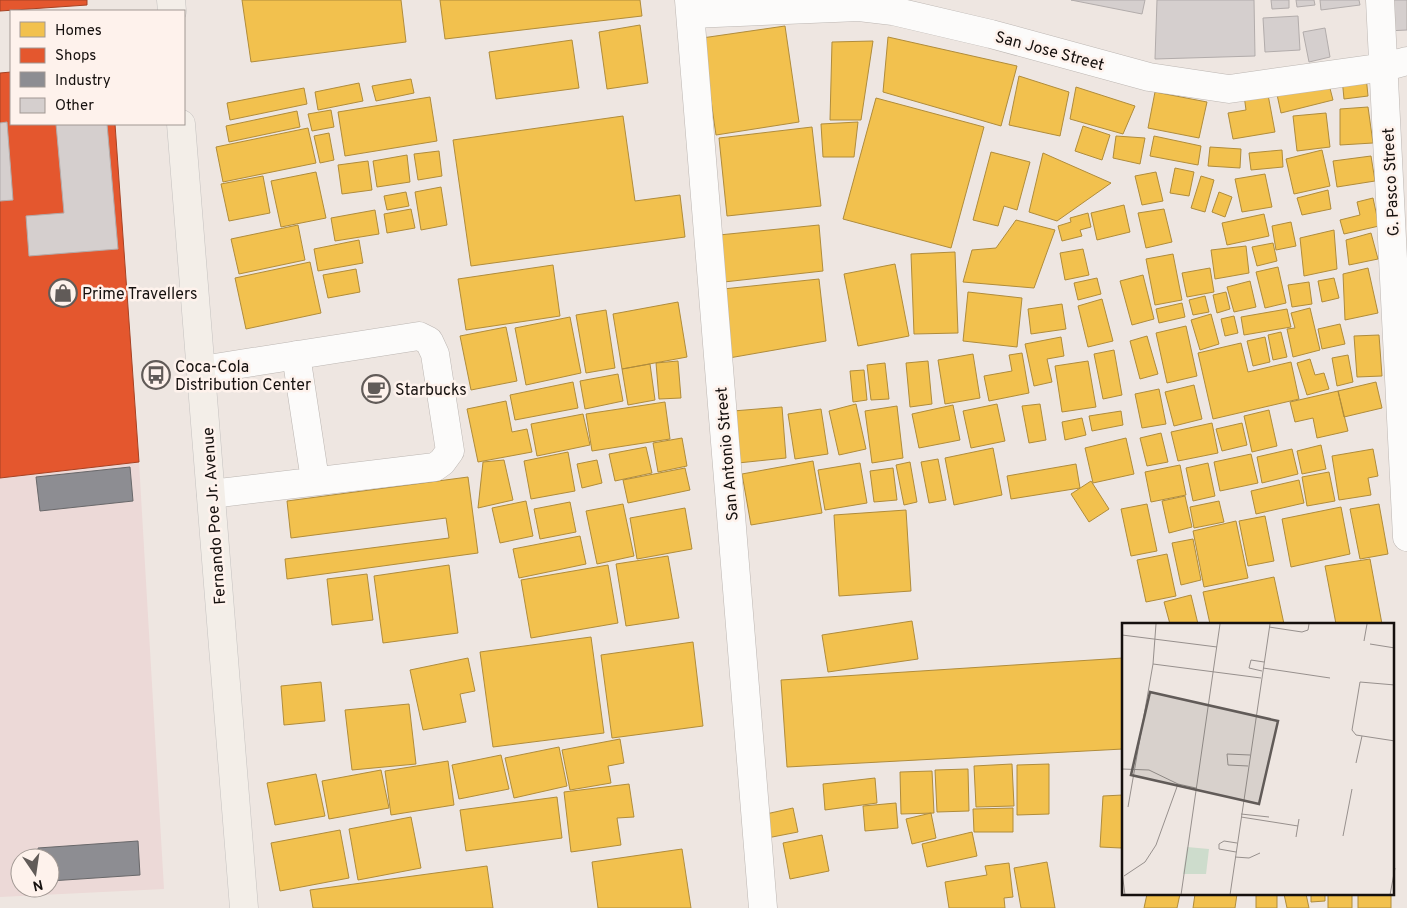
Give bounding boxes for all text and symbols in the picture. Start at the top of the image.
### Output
legend [10,10,185,125]
text: Homes [55,22,102,41]
street label: San Jose Street [993,28,1106,76]
text: Shops [55,47,96,66]
text: Industry [55,72,111,91]
text: Other [55,97,94,116]
street label: G. Pasco Street [1379,127,1405,237]
shop icon: Prime Travellers [48,278,78,308]
place label: Prime Travellers [82,285,197,305]
place label: Coca-Cola Distribution Center [175,358,311,396]
bus stop icon: Coca-Cola Distribution Center [141,360,171,390]
cafe icon: Starbucks [361,374,391,404]
place label: Starbucks [395,381,467,401]
street label: San Antonio Street [712,386,744,522]
street label: Fernando Poe Jr. Avenue [199,427,231,605]
inset map [1122,623,1394,896]
north arrow [10,848,60,898]
text: N [31,875,44,894]

